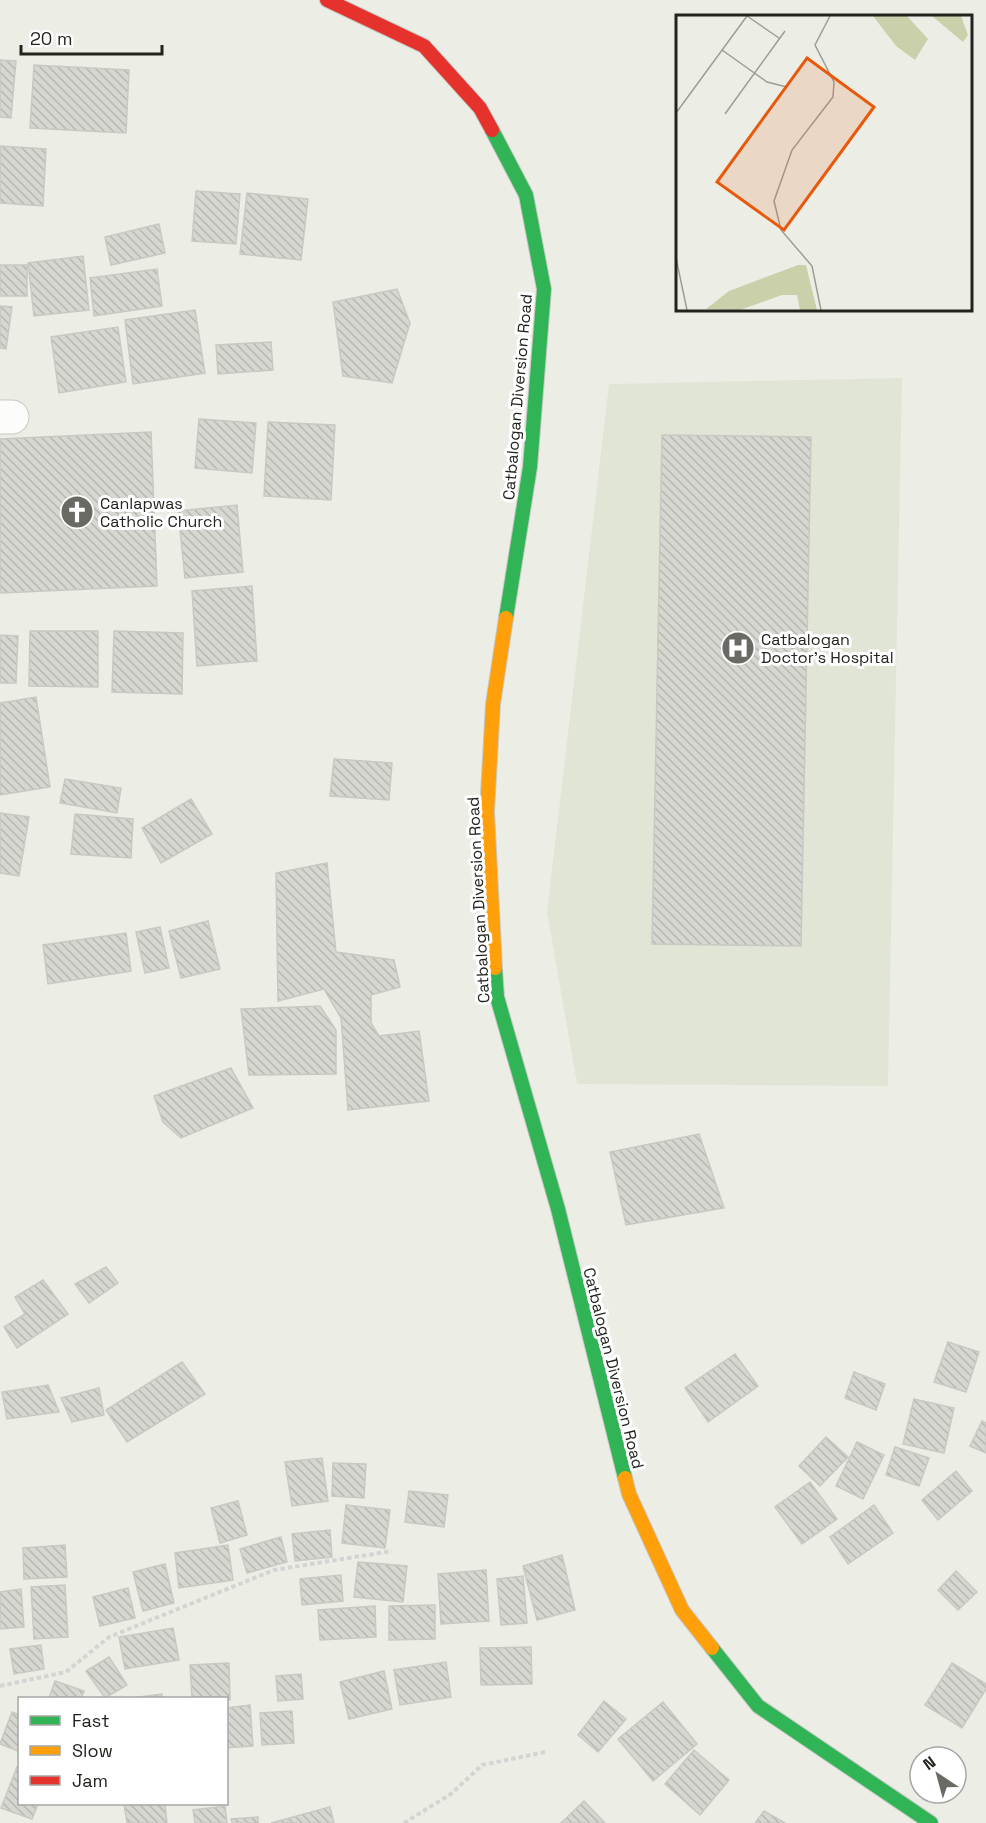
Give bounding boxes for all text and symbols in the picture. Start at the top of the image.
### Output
inset map [676,15,971,310]
scale bar [21,18,162,56]
text: 20 m [30,27,73,50]
street label: Catbalogan Diversion Road [498,293,537,501]
place label: Canlapwas Catholic Church [100,493,222,532]
church icon: Canlapwas Catholic Church [59,494,95,530]
place label: Catbalogan Doctor's Hospital [761,629,894,668]
hospital icon: Catbalogan Doctor's Hospital [720,630,756,666]
street label: Catbalogan Diversion Road [463,796,494,1004]
street label: Catbalogan Diversion Road [578,1265,649,1471]
legend [18,1697,228,1805]
text: Fast [72,1709,109,1732]
text: Slow [72,1739,113,1762]
north arrow [908,1745,968,1805]
text: N [919,1752,940,1775]
text: Jam [72,1769,108,1792]

